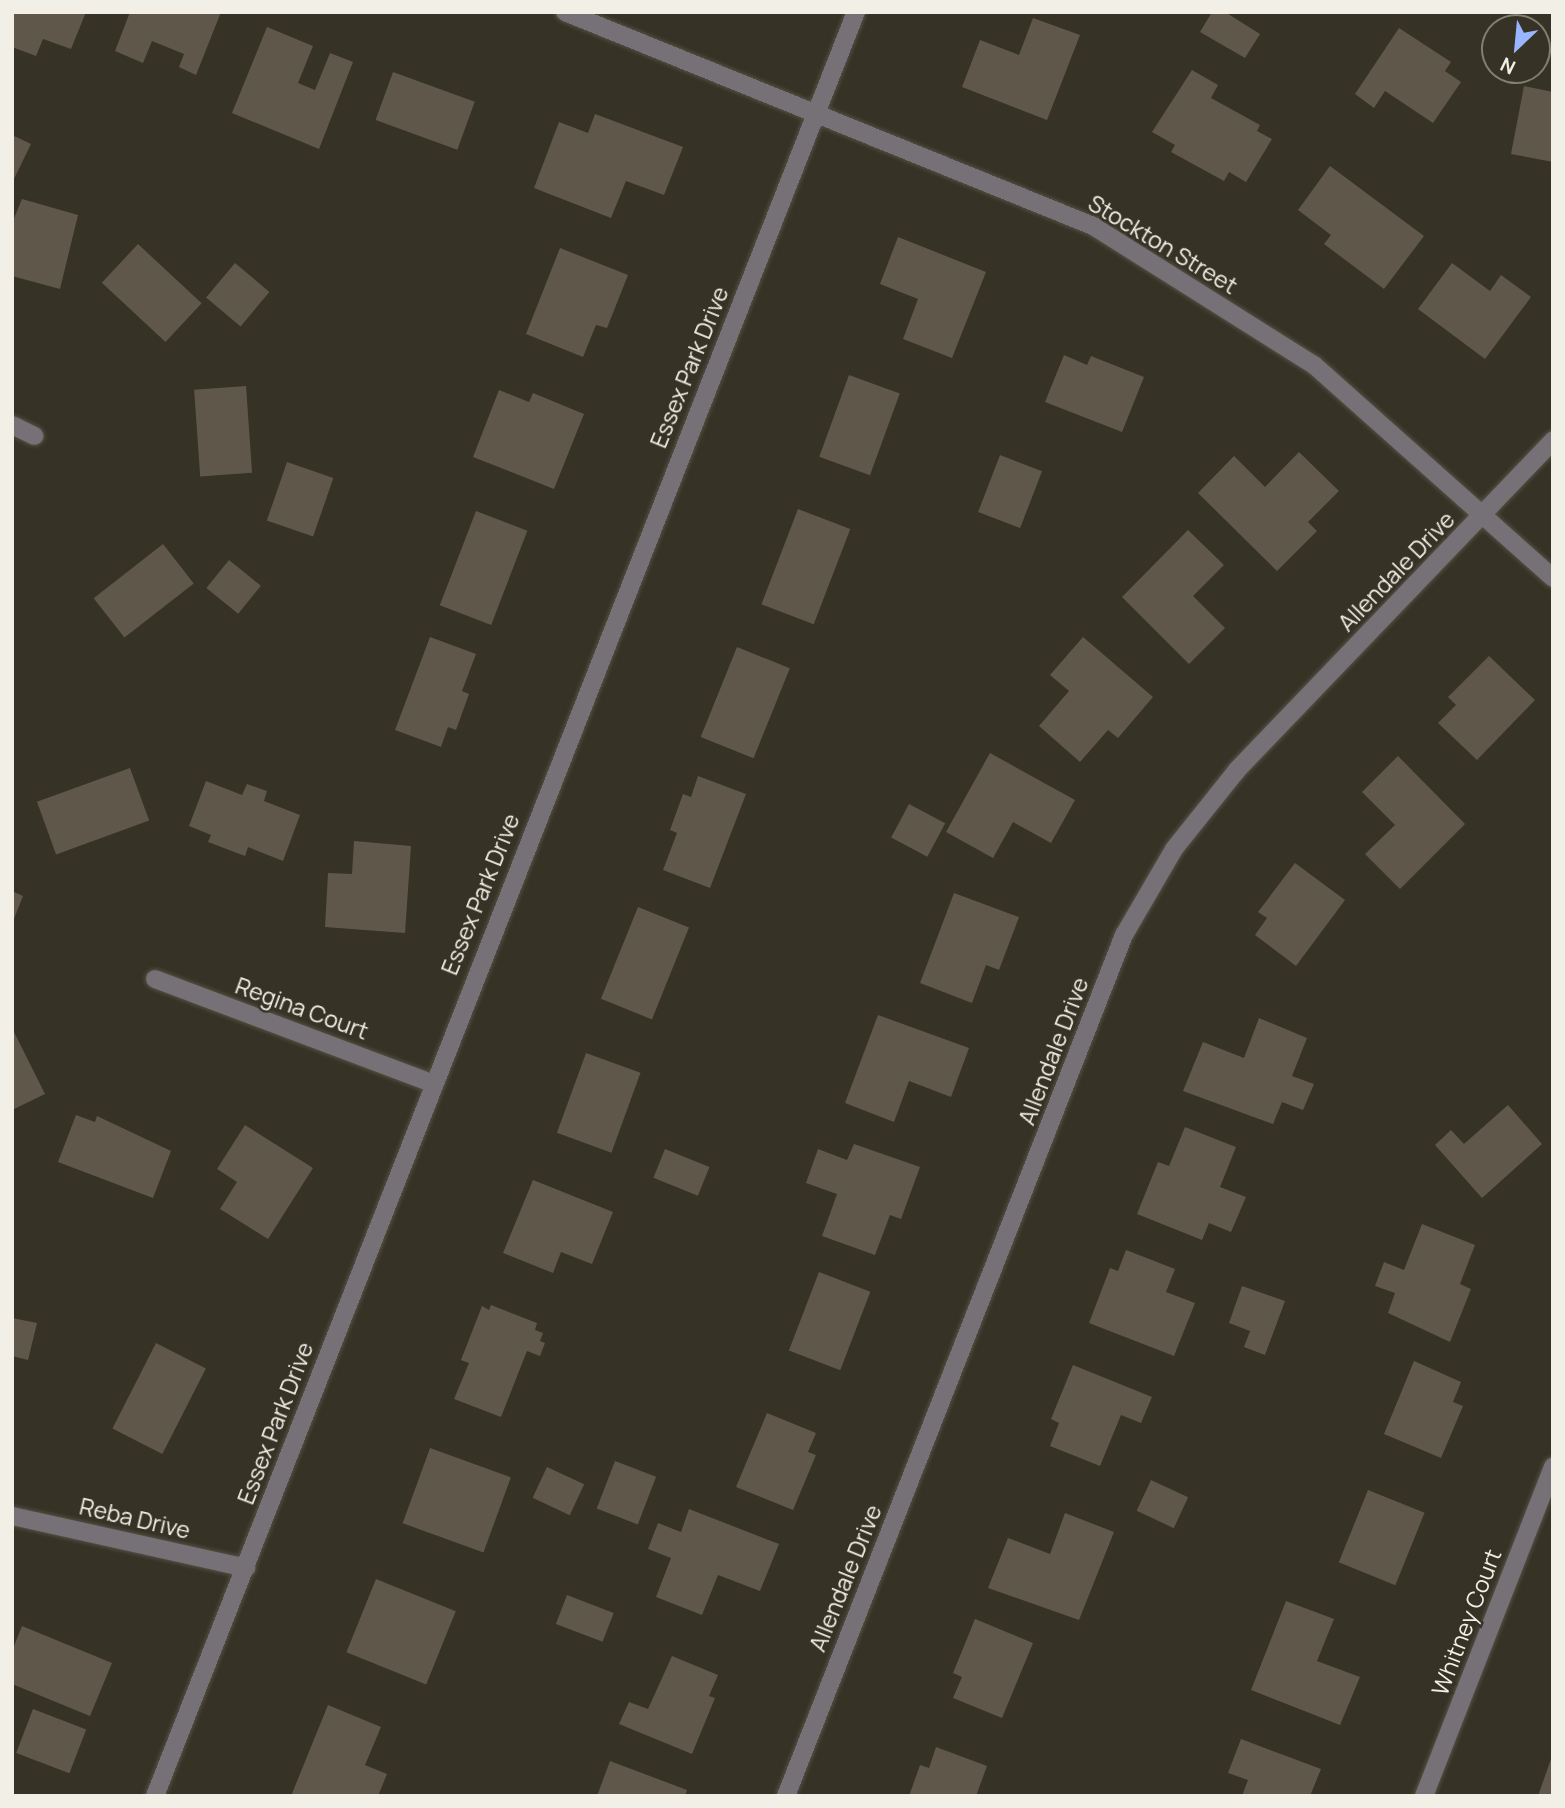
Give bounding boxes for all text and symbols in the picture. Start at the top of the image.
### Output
north arrow [1481,14,1551,84]
text: N [1496,51,1520,81]
street label: Stockton Street [1084,189,1242,299]
street label: Essex Park Drive [644,282,734,452]
street label: Allendale Drive [1332,505,1460,637]
street label: Essex Park Drive [435,809,525,979]
street label: Regina Court [232,971,372,1045]
street label: Allendale Drive [1012,973,1094,1129]
street label: Essex Park Drive [231,1338,319,1508]
street label: Reba Drive [77,1492,193,1544]
street label: Allendale Drive [803,1501,887,1655]
street label: Whitney Court [1425,1545,1507,1699]

